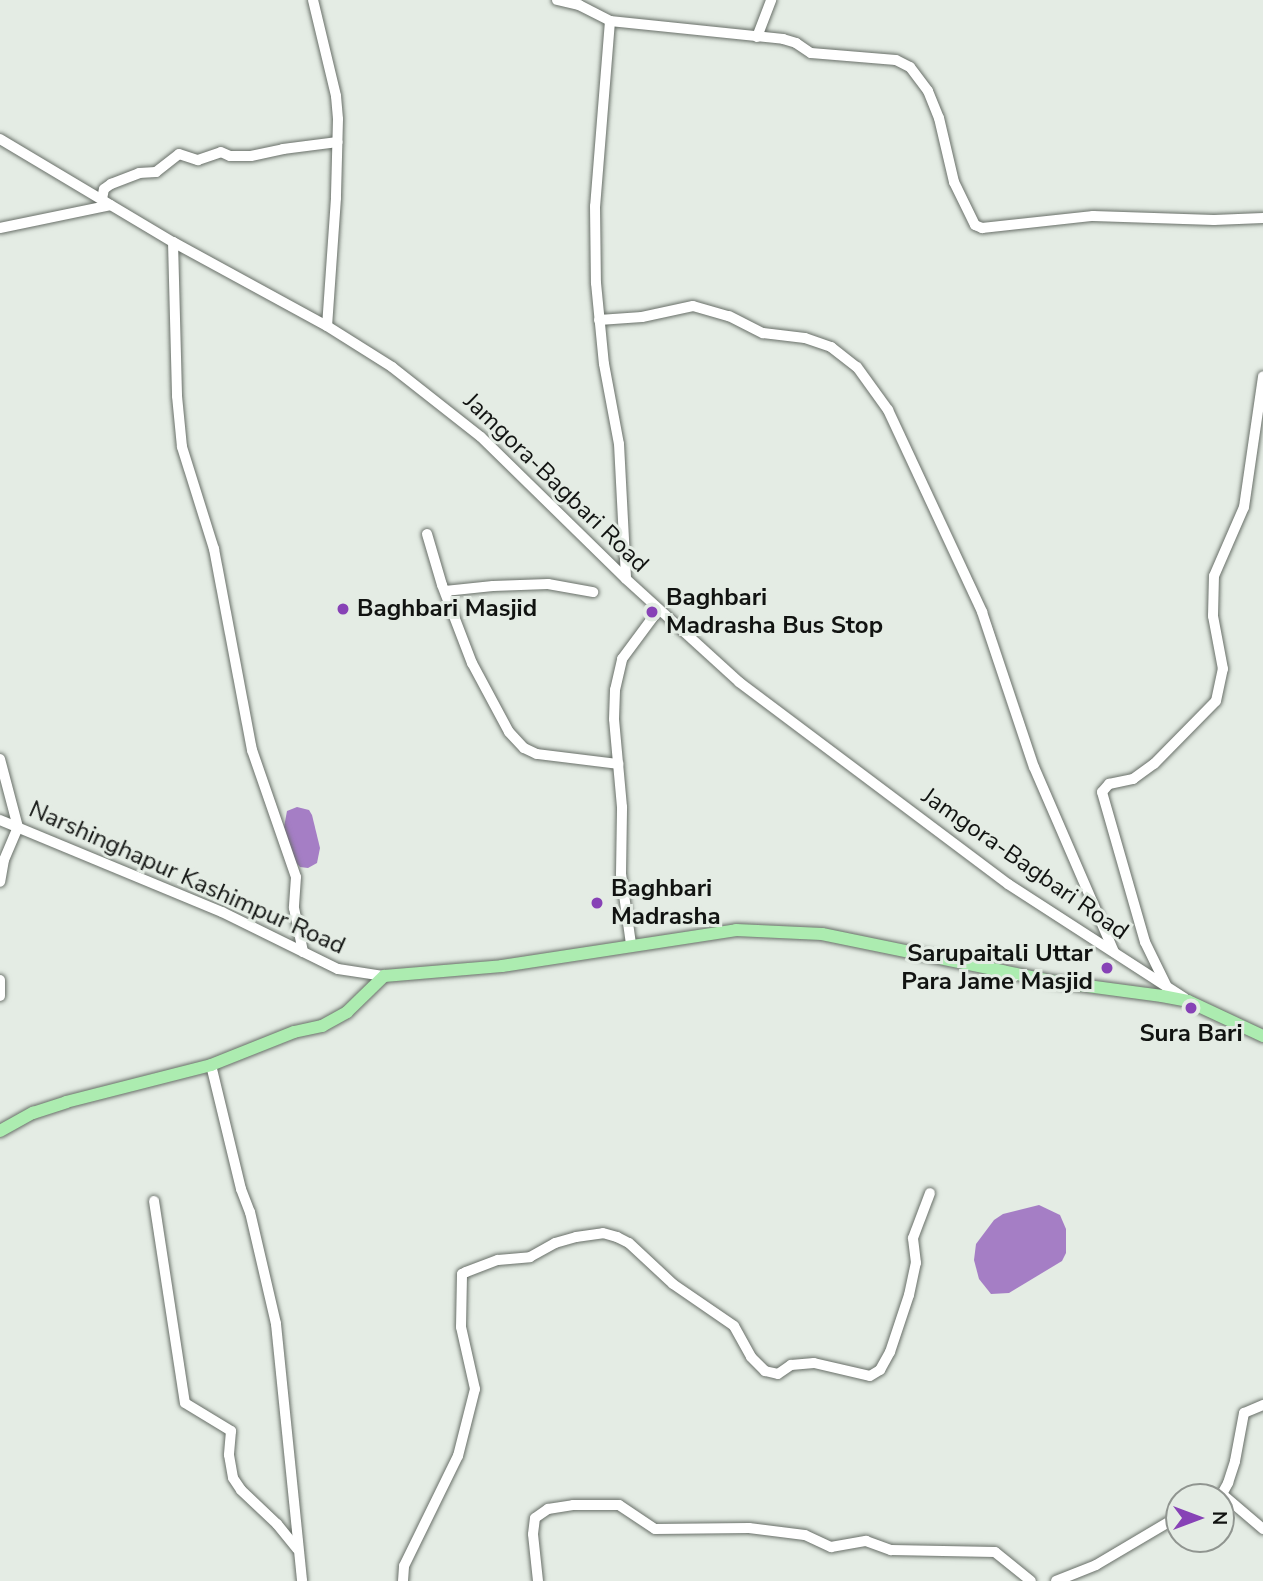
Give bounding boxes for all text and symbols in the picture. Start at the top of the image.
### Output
street label: Jamgora-Bagbari Road [458,387,654,579]
place label: Baghbari Madrasha Bus Stop [666,584,883,640]
place label: Baghbari Masjid [357,595,537,623]
marker: Baghbari Masjid [335,601,351,617]
marker: Baghbari Madrasha Bus Stop [644,604,660,620]
street label: Jamgora-Bagbari Road [916,782,1134,946]
street label: Narshinghapur Kashimpur Road [24,795,350,961]
place label: Baghbari Madrasha [611,875,721,931]
marker: Baghbari Madrasha [589,895,605,911]
place label: Sarupaitali Uttar Para Jame Masjid [901,940,1093,996]
marker: Sarupaitali Uttar Para Jame Masjid [1099,960,1115,976]
marker: Sura Bari [1183,1000,1199,1016]
place label: Sura Bari [1139,1020,1243,1048]
north arrow [1165,1483,1235,1553]
text: N [1206,1511,1232,1525]

